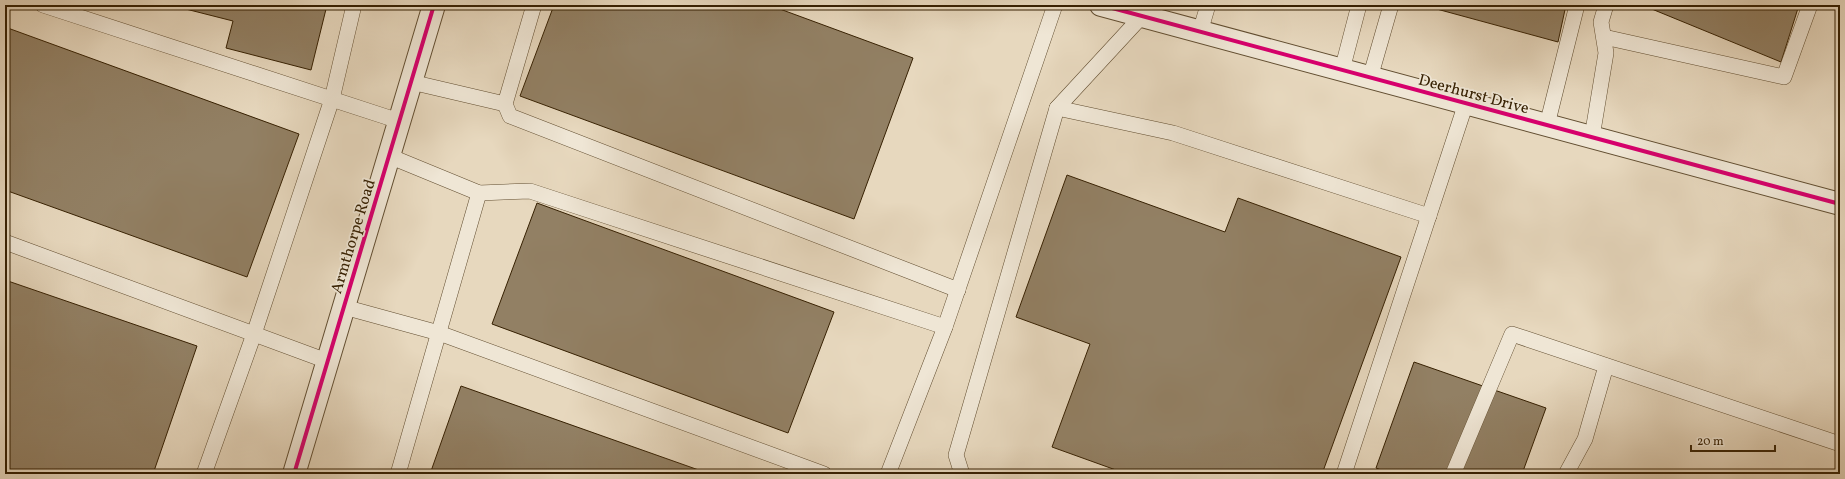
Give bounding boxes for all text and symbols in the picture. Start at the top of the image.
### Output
street label: Deerhurst Drive [1416,70,1531,120]
street label: Armthorpe Road [326,177,382,296]
scale bar [1691,427,1775,453]
text: 20 m [1697,434,1724,450]

